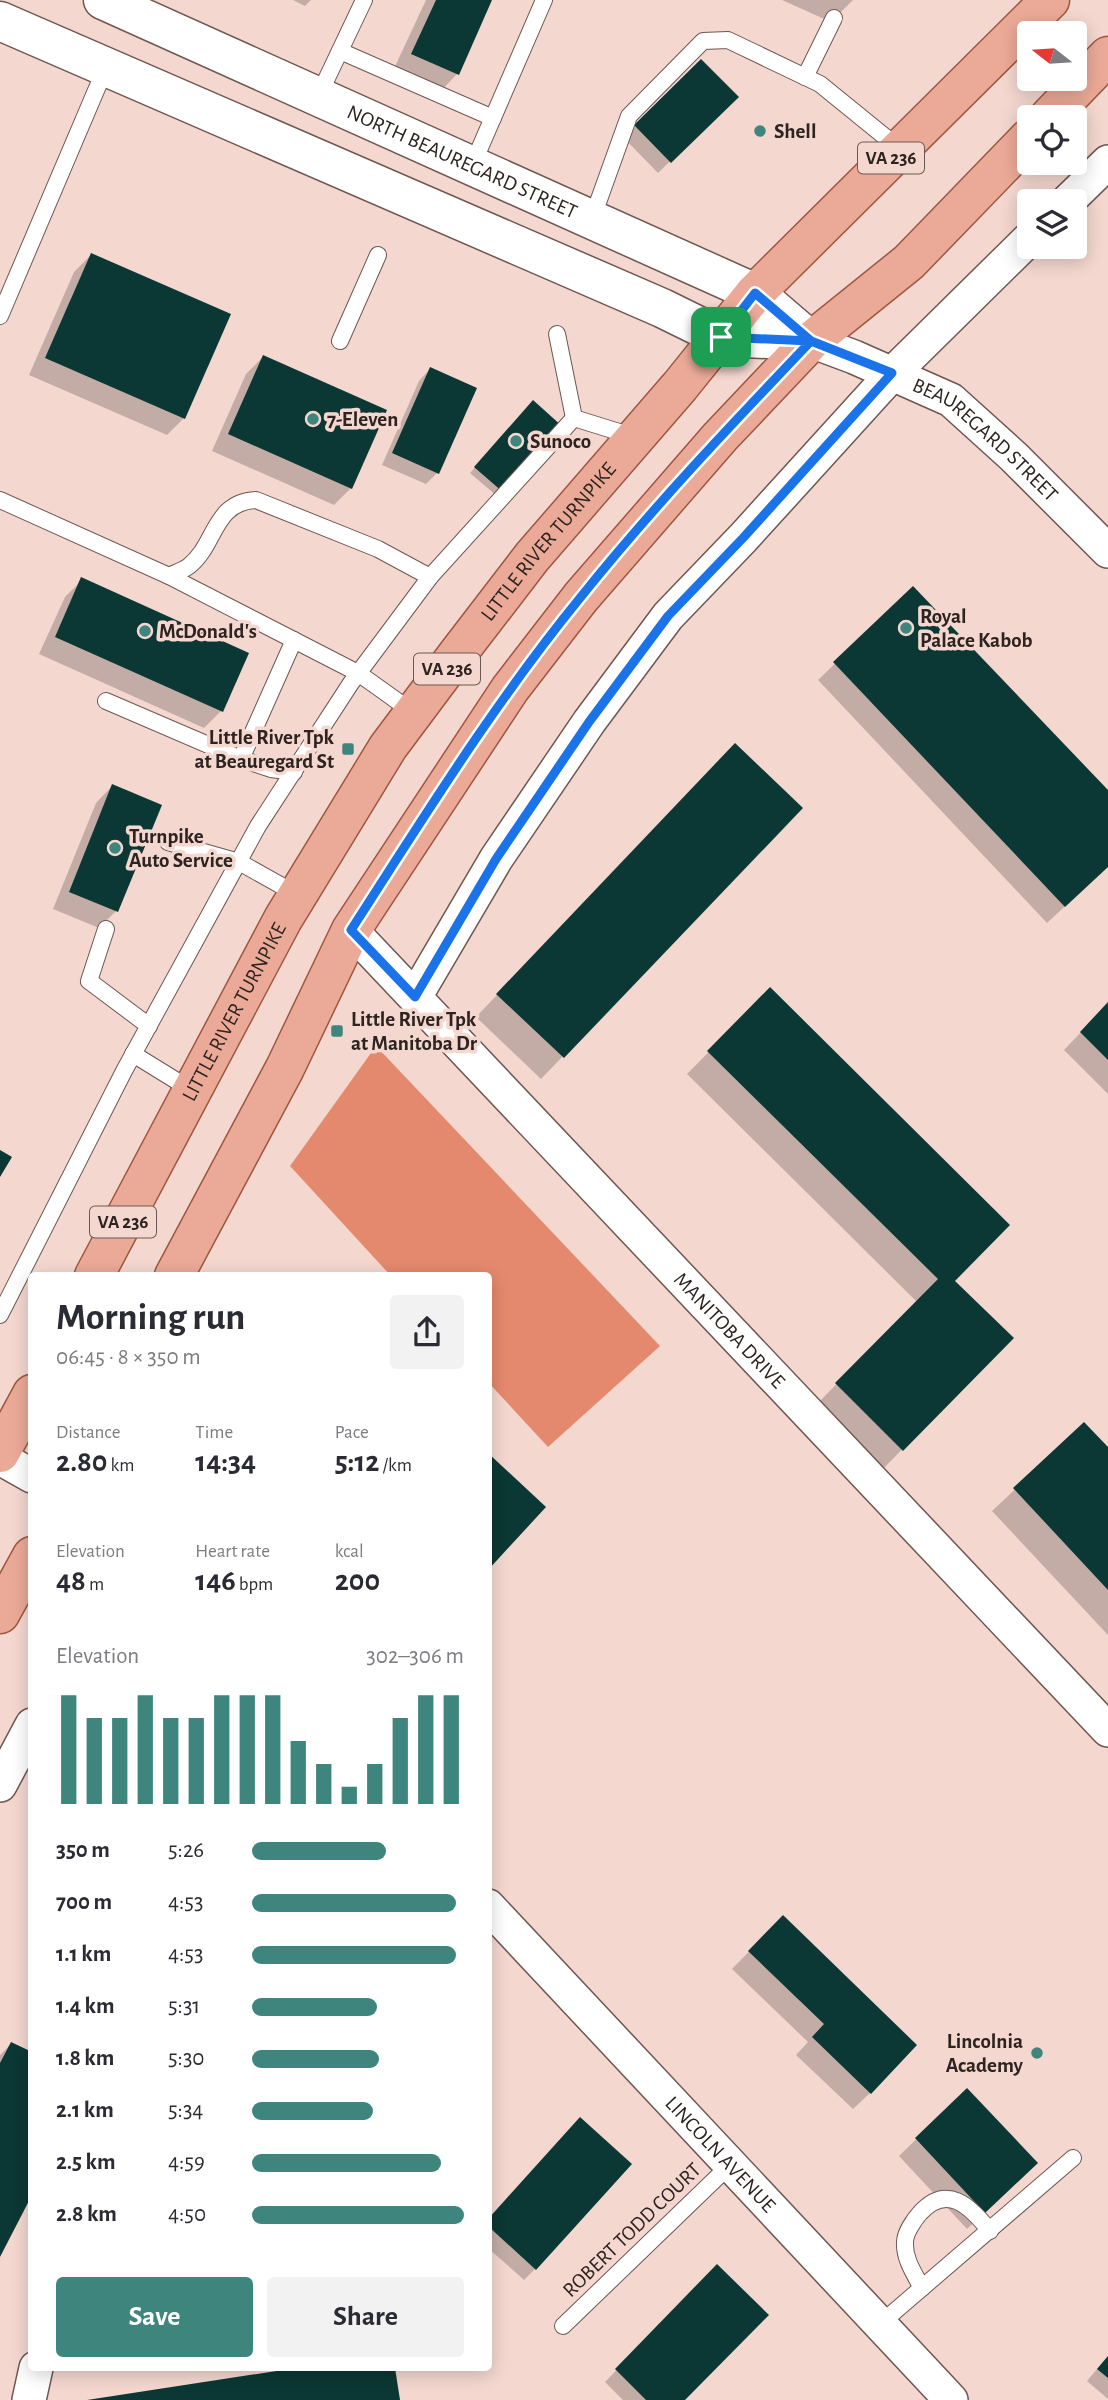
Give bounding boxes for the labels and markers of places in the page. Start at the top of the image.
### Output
place label: Shell [774,121,816,142]
marker: Shell [752,123,768,139]
pin [691,307,751,367]
place label: 7-Eleven [327,409,398,430]
marker: 7-Eleven [305,411,321,427]
place label: Sunoco [530,431,591,452]
marker: Sunoco [508,433,524,449]
place label: Royal Palace Kabob [920,606,1033,651]
marker: Royal Palace Kabob [898,620,914,636]
place label: McDonald's [159,621,257,642]
marker: McDonald's [137,623,153,639]
place label: Little River Tpk at Beauregard St [194,727,335,772]
marker: Little River Tpk at Beauregard St [340,741,356,757]
place label: Turnpike Auto Service [129,826,233,871]
marker: Turnpike Auto Service [107,840,123,856]
place label: Little River Tpk at Manitoba Dr [351,1009,478,1054]
marker: Little River Tpk at Manitoba Dr [329,1023,345,1039]
place label: Lincolnia Academy [946,2031,1024,2076]
marker: Lincolnia Academy [1029,2045,1045,2061]

